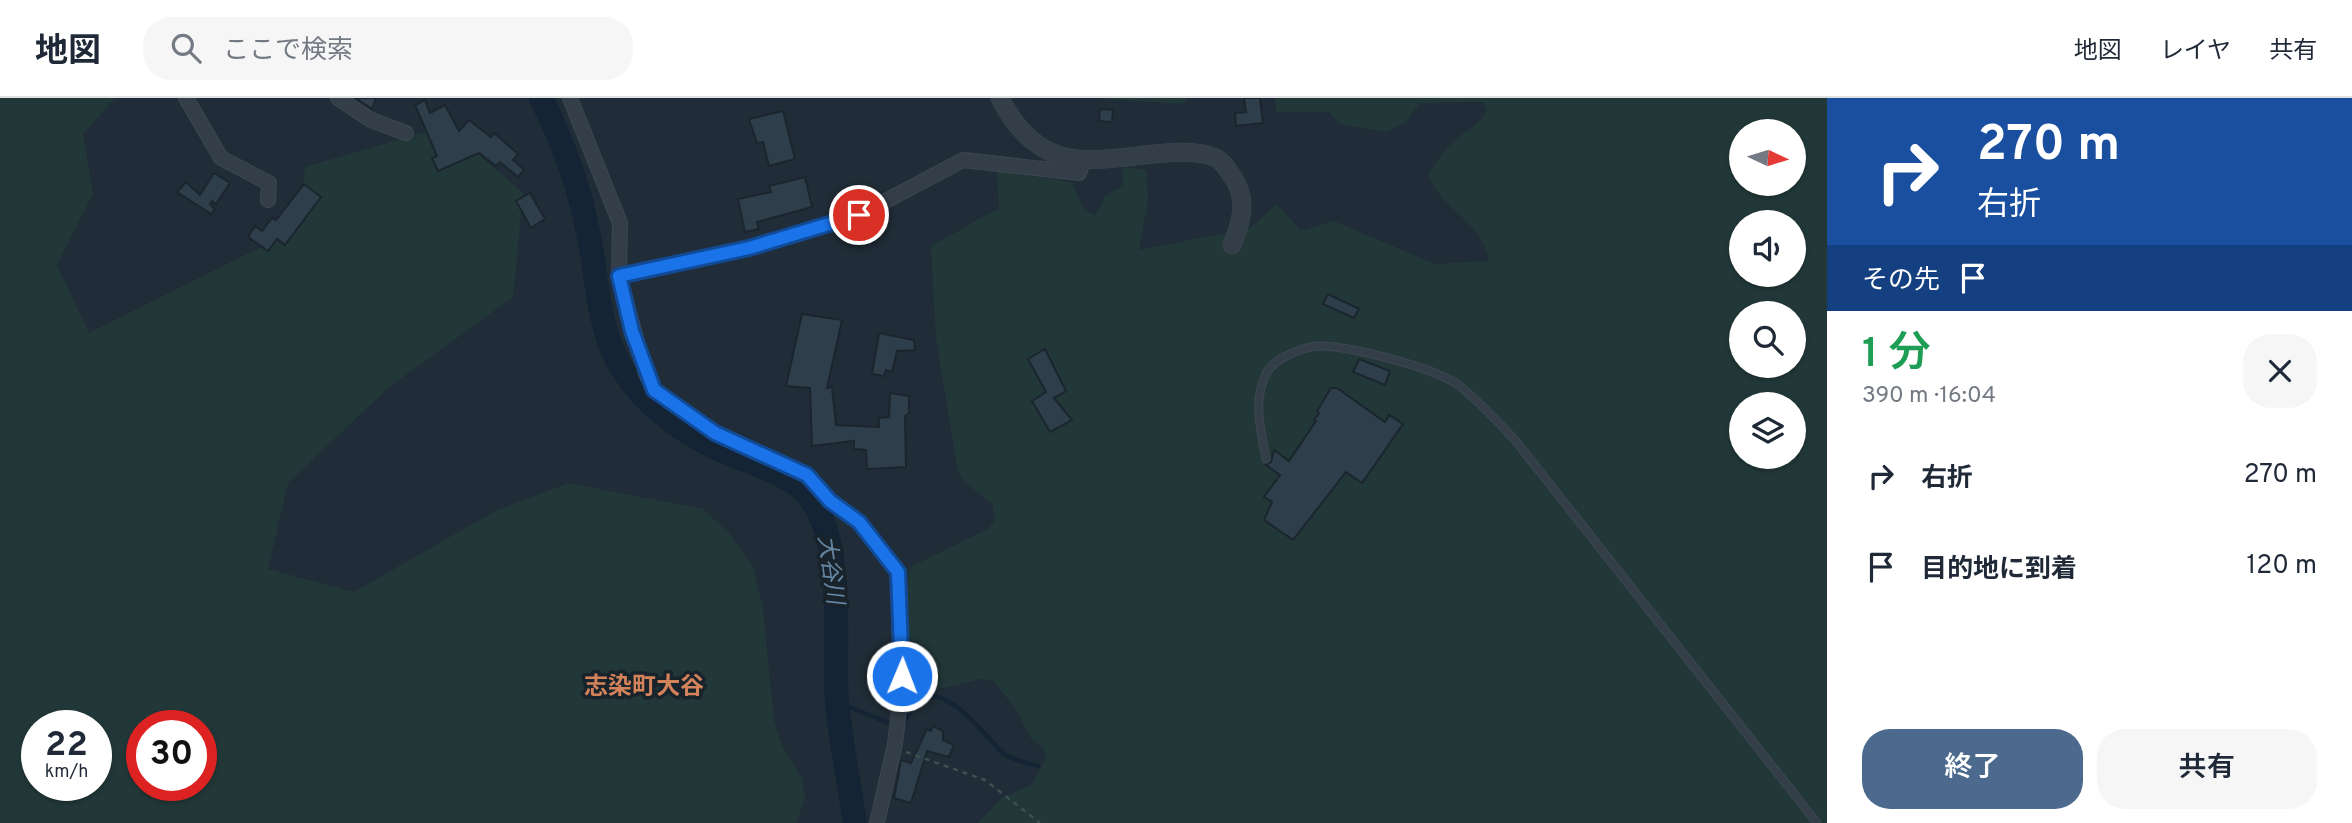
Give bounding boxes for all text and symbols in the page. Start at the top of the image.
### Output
search box [143,17,633,80]
icon: search [167,29,205,67]
text: 地図 [35,32,101,74]
text: ここで検索 [223,35,353,68]
text: 地図 [2074,37,2122,67]
text: レイヤ [2160,37,2231,67]
text: 共有 [2269,37,2317,67]
text: 270 m [1977,116,2120,178]
north arrow [1729,119,1806,196]
map controls [1729,119,1806,469]
icon: right [1862,126,1953,217]
pin [829,185,889,245]
text: 右折 [1977,186,2041,226]
icon: arrive [840,196,878,234]
button: sound [1729,210,1806,287]
icon: arrive [1954,259,1992,297]
text: その先 [1862,265,1940,298]
button: search [1729,301,1806,378]
text: 1 分 [1862,329,1931,382]
button: close [2243,334,2317,408]
text: 390 m · 16:04 [1862,382,1996,411]
button: layers [1729,392,1806,469]
icon: right [1862,457,1900,495]
text: 270 m [2244,459,2317,492]
text: 右折 [1921,463,1973,496]
water label: 大谷川 [810,534,849,609]
icon: arrive [1862,548,1900,586]
text: 120 m [2247,550,2317,583]
text: 目的地に到着 [1921,554,2077,587]
position arrow [865,639,939,713]
district label: 志染町大谷 [584,673,704,703]
speed limit sign: 30 [126,710,217,801]
text: 22 [45,724,88,768]
button: 終了 [1862,729,2083,809]
button: 共有 [2097,729,2317,809]
text: km/h [45,761,88,784]

